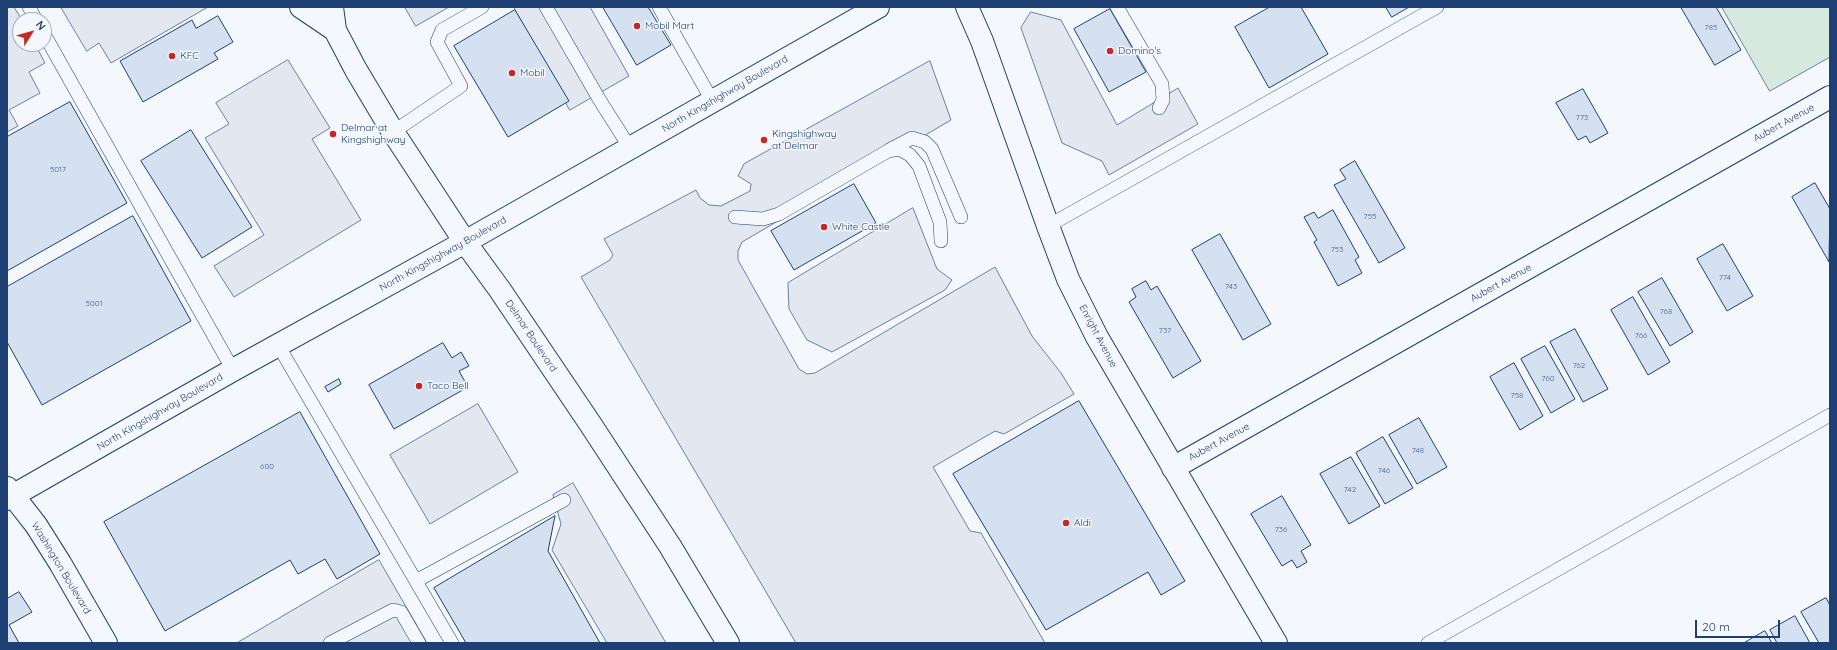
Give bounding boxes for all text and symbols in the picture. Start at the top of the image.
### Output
north arrow [12,12,52,52]
text: N [33,18,49,33]
place label: Mobil Mart [645,20,694,32]
marker: Mobil Mart [632,21,642,31]
house number: 785 [1705,23,1717,33]
place label: Domino's [1118,45,1161,57]
marker: Domino's [1105,46,1115,56]
place label: KFC [180,50,199,62]
marker: KFC [167,51,177,61]
street label: North Kingshighway Boulevard [660,53,790,135]
place label: Mobil [520,67,545,79]
marker: Mobil [507,68,517,78]
street label: Aubert Avenue [1751,101,1817,145]
house number: 773 [1576,113,1588,123]
place label: Delmar at Kingshighway [341,122,406,146]
place label: Kingshighway at Delmar [772,128,837,152]
marker: Delmar at Kingshighway [328,129,338,139]
marker: Kingshighway at Delmar [759,135,769,145]
house number: 5017 [50,165,66,175]
house number: 755 [1364,212,1376,222]
street label: North Kingshighway Boulevard [377,214,509,294]
place label: White Castle [832,221,890,233]
marker: White Castle [819,222,829,232]
house number: 753 [1331,245,1343,255]
street label: Aubert Avenue [1468,261,1534,305]
house number: 774 [1719,273,1731,283]
house number: 743 [1225,282,1237,292]
street label: Delmar Boulevard [503,298,559,374]
house number: 5001 [86,299,102,309]
street label: Enright Avenue [1076,302,1120,370]
house number: 768 [1660,307,1672,317]
house number: 737 [1159,326,1171,336]
house number: 766 [1635,331,1647,341]
house number: 762 [1573,361,1585,371]
street label: North Kingshighway Boulevard [95,371,225,453]
house number: 760 [1542,374,1554,384]
place label: Taco Bell [427,380,469,392]
marker: Taco Bell [414,381,424,391]
house number: 758 [1511,391,1523,401]
street label: Aubert Avenue [1186,420,1252,464]
house number: 748 [1412,446,1424,456]
house number: 600 [260,462,274,472]
house number: 746 [1378,466,1390,476]
house number: 742 [1344,485,1356,495]
place label: Aldi [1074,517,1091,529]
marker: Aldi [1061,518,1071,528]
street label: Washington Boulevard [29,520,93,616]
house number: 736 [1275,525,1287,535]
scale bar [1697,612,1782,638]
text: 20 m [1702,619,1730,634]

